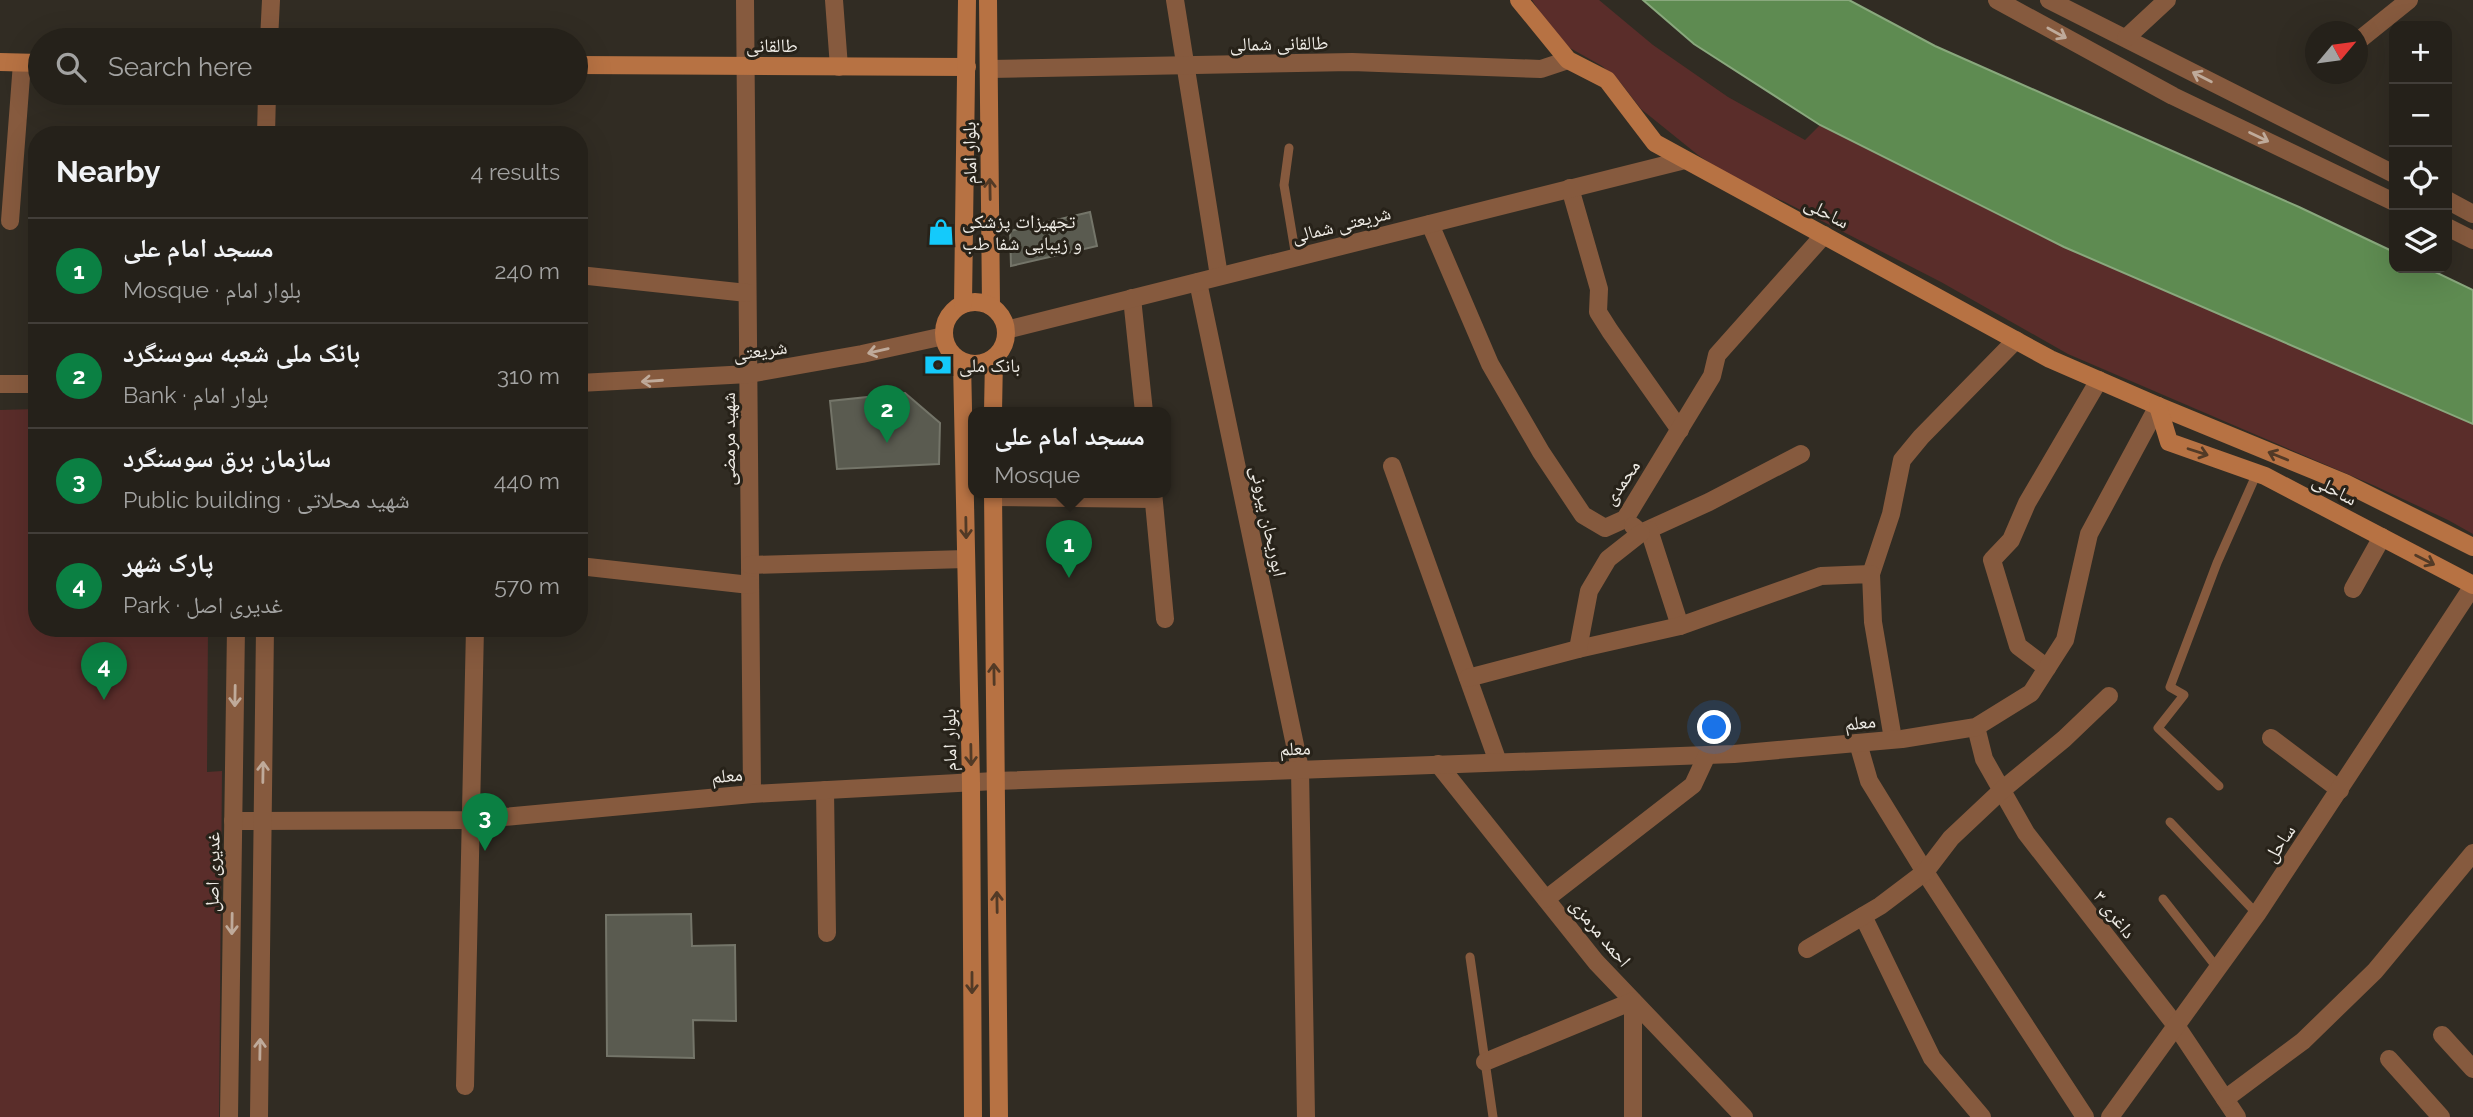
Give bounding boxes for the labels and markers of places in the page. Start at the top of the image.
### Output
place label: تجهیزات پزشکی و زیبایی شفا طب [962,210,1082,255]
shop icon: تجهیزات پزشکی و زیبایی شفا طب [926,217,956,247]
bank icon: بانک ملی [923,350,953,380]
place label: بانک ملی [959,354,1020,377]
pin: 2 [864,385,910,443]
pin: 1 [1046,520,1092,578]
pin: 4 [81,642,127,700]
pin: 3 [462,793,508,851]

